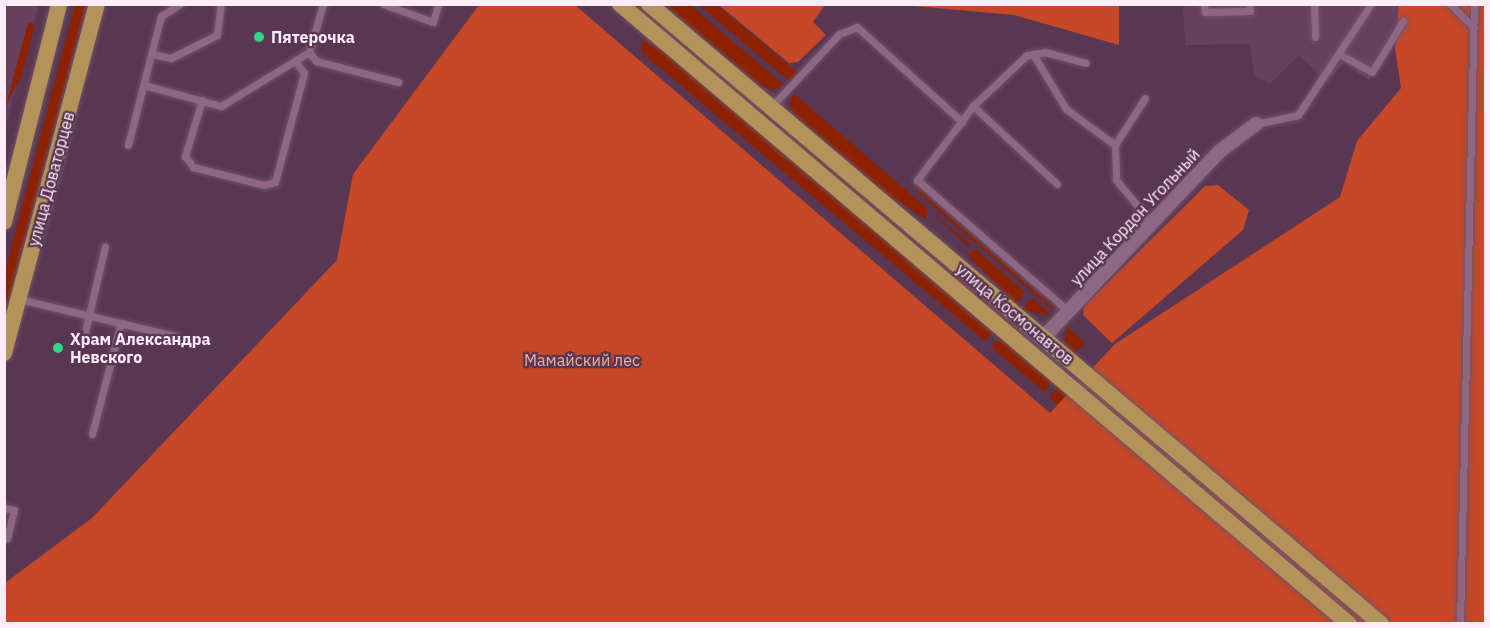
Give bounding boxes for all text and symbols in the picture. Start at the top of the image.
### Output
place label: Пятерочка [271,27,355,47]
marker: Пятерочка [252,30,266,44]
street label: улица Доваторцев [24,110,78,248]
street label: улица Кордон Угольный [1066,144,1204,290]
street label: улица Космонавтов [952,259,1078,369]
place label: Храм Александра Невского [70,329,211,367]
marker: Храм Александра Невского [51,341,65,355]
park label: Мамайский лес [524,350,640,370]

